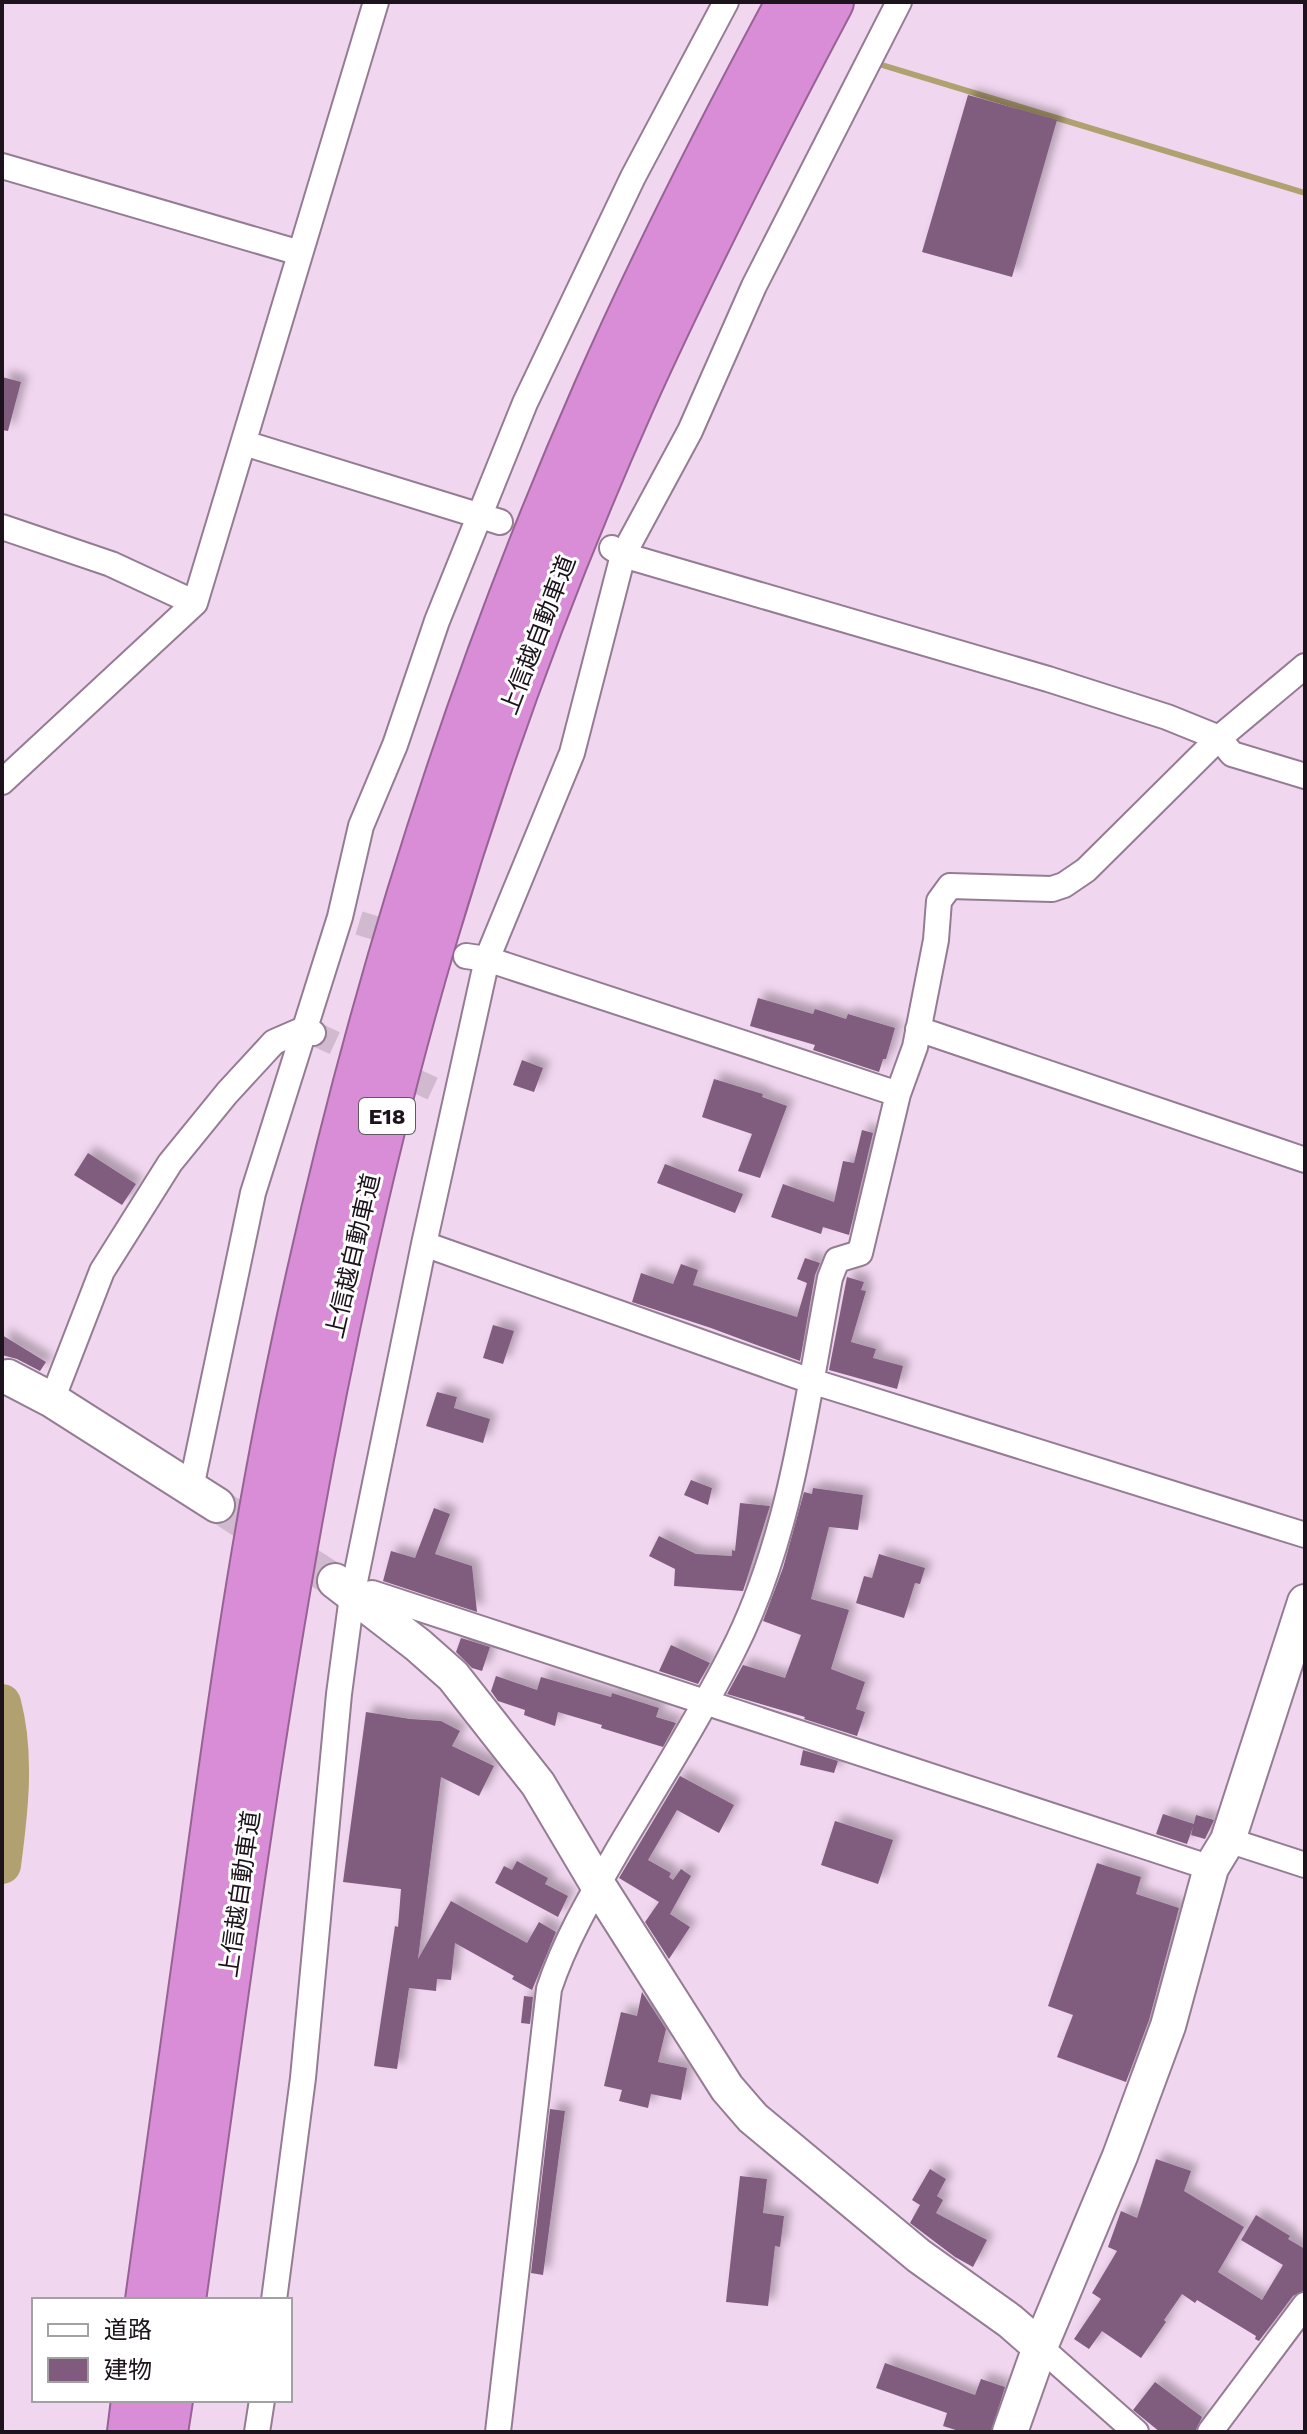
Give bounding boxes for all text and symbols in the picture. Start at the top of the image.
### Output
street label: 上信越自動車道 [495,552,581,718]
road number: E18 [359,1098,415,1134]
street label: 上信越自動車道 [320,1171,386,1341]
street label: 上信越自動車道 [214,1809,266,1979]
legend [32,2298,292,2402]
text: 道路 [104,2316,152,2344]
text: 建物 [104,2356,152,2384]

